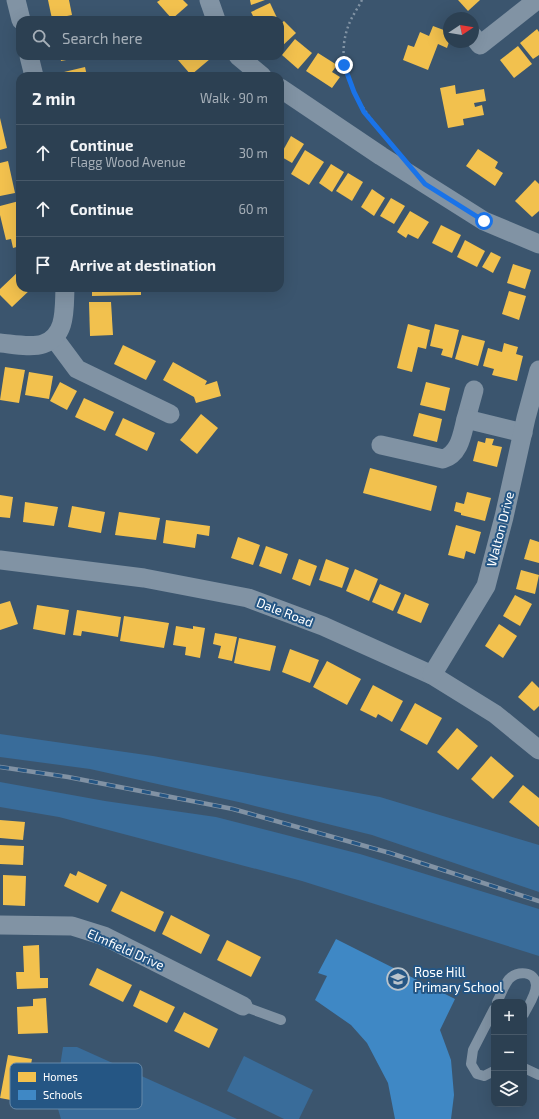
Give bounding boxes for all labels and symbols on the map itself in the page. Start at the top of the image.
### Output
north arrow [443,12,479,48]
route end [335,56,353,74]
route start [475,212,493,230]
street label: Walton Drive [483,490,517,568]
street label: Dale Road [254,594,316,630]
street label: Elmfield Drive [85,925,167,973]
place label: Rose Hill Primary School [414,964,503,995]
school or university icon: Rose Hill Primary School [385,966,411,992]
legend [10,1063,142,1109]
text: Homes [43,1070,78,1083]
text: Schools [43,1088,83,1101]

